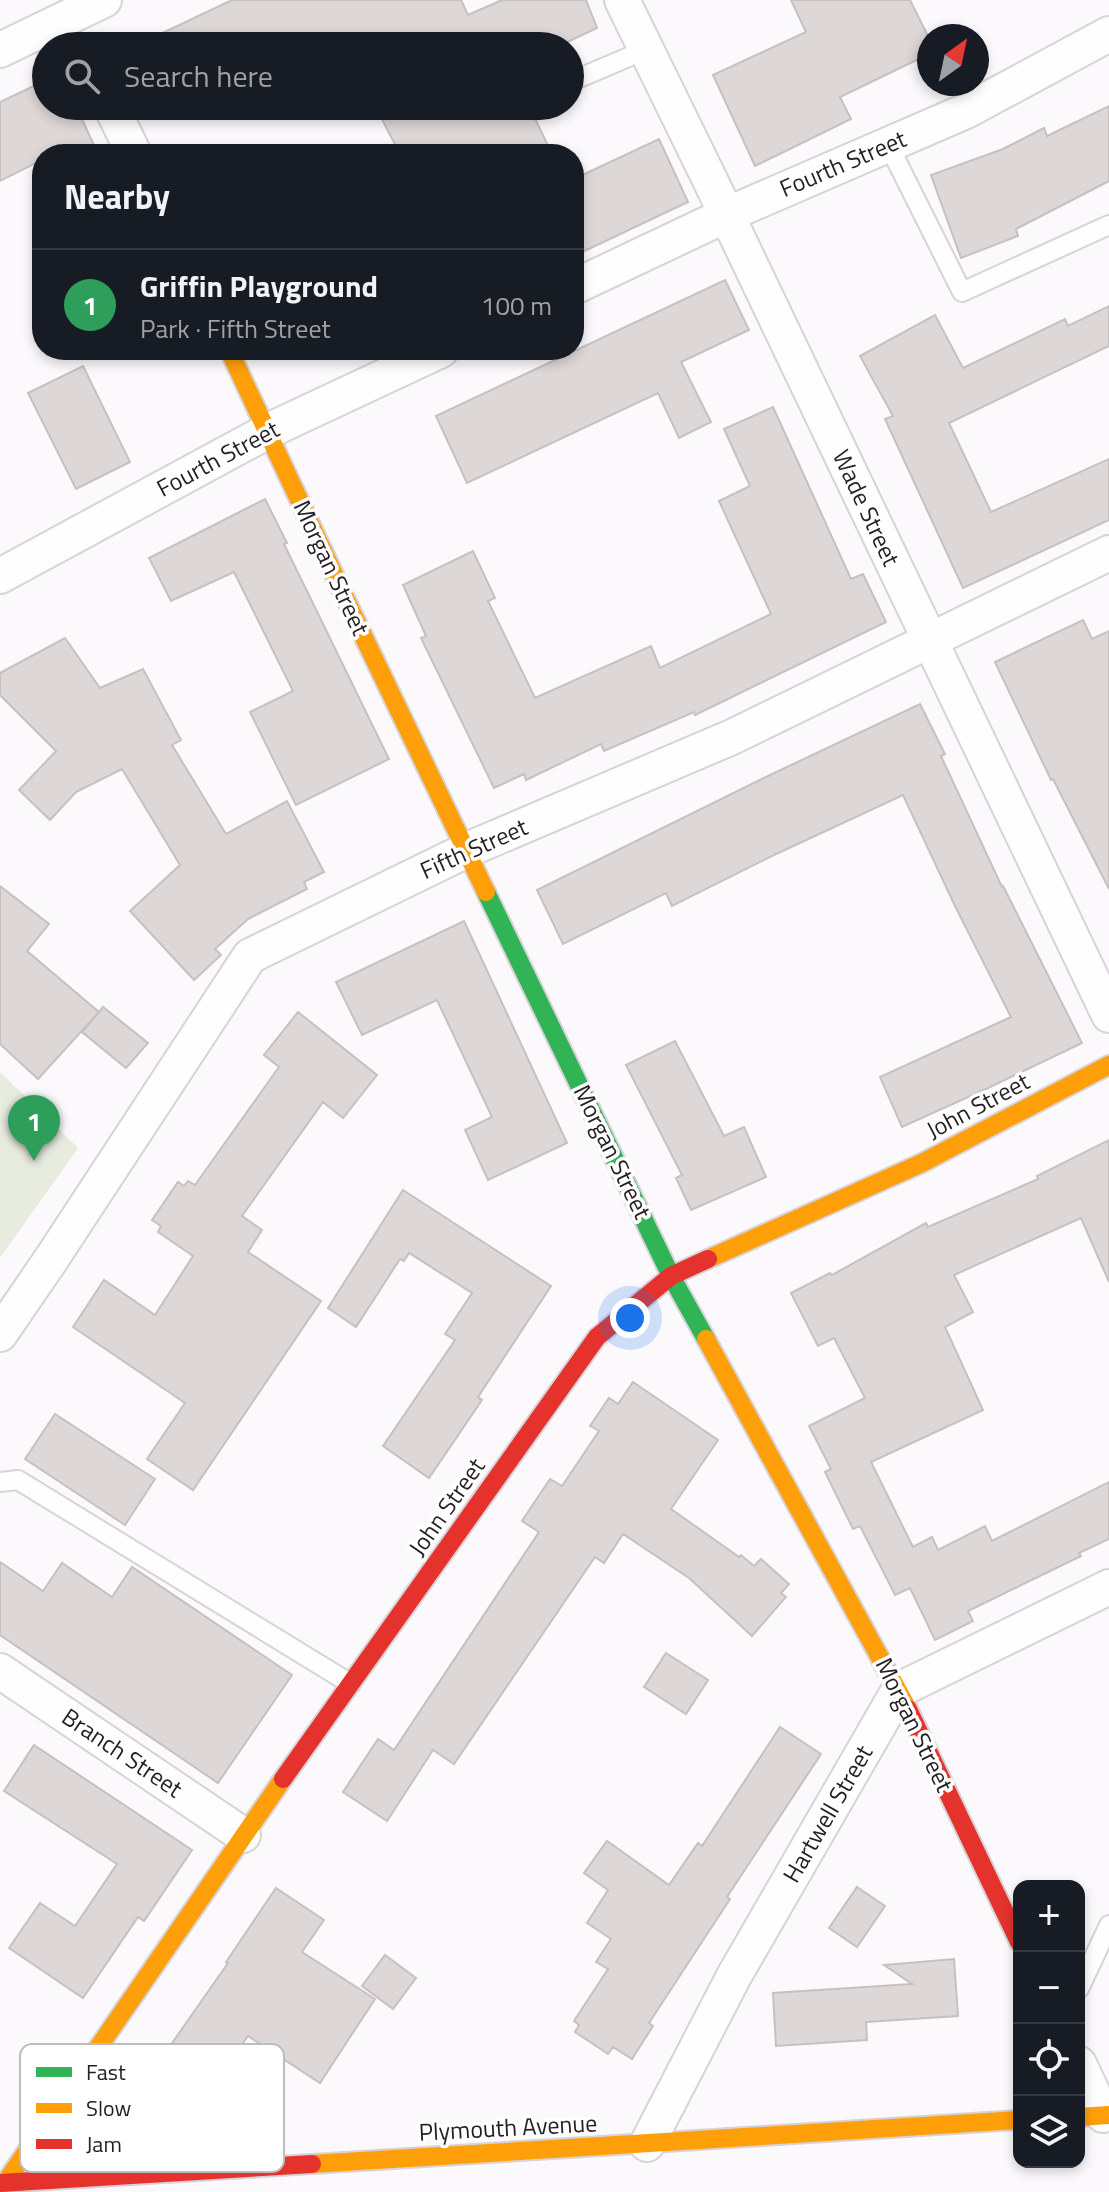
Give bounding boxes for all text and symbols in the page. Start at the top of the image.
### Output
north arrow [917,24,989,96]
search box [32,32,584,120]
text: Search here [124,53,273,99]
icon: search [60,54,104,98]
street label: Fourth Street [774,120,912,206]
text: Nearby [64,170,170,222]
text: Griffin Playground [140,263,378,309]
text: 1 [83,286,97,325]
text: 100 m [481,286,552,325]
text: Park · Fifth Street [140,309,331,348]
street label: Fourth Street [150,410,286,506]
street label: Wade Street [824,443,910,572]
street label: Morgan Street [285,494,379,642]
street label: Fifth Street [414,808,534,888]
street label: John Street [919,1063,1036,1147]
street label: Morgan Street [565,1078,661,1225]
pin: 1 [8,1095,60,1161]
your location [610,1298,650,1338]
street label: John Street [399,1450,493,1563]
street label: Morgan Street [867,1651,963,1798]
street label: Branch Street [55,1699,191,1806]
street label: Hartwell Street [773,1738,881,1889]
map controls [1013,1880,1085,2168]
button: + [1013,1880,1085,1952]
button: − [1013,1952,1085,2024]
button: locate [1013,2024,1085,2096]
legend [20,2044,284,2172]
text: Fast [86,2055,126,2089]
text: Slow [86,2091,132,2125]
button: layers [1013,2096,1085,2168]
street label: Plymouth Avenue [418,2104,598,2150]
text: Jam [86,2127,122,2161]

